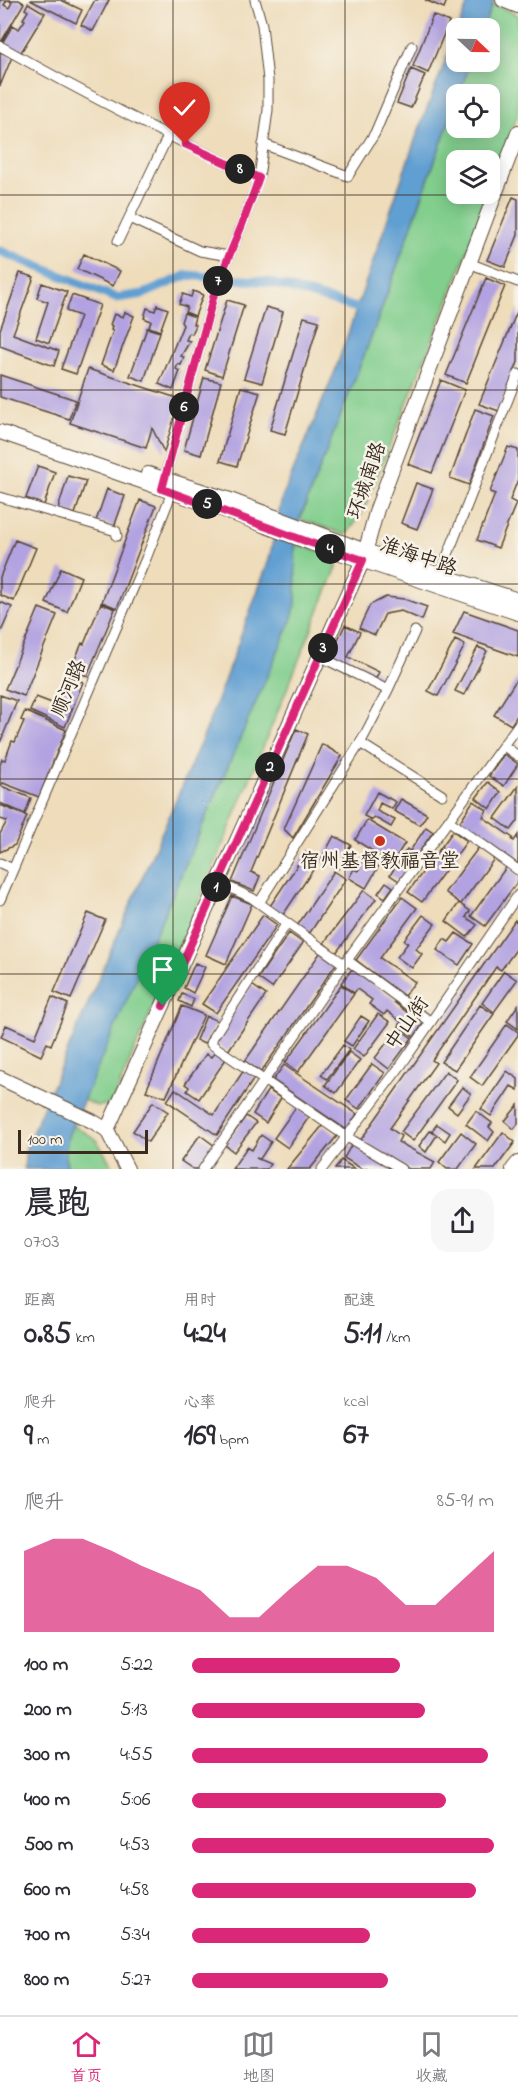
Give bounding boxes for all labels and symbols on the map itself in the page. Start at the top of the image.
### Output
north arrow [446,18,500,72]
pin [159,82,210,144]
pin: 8 [225,154,255,184]
pin: 7 [203,266,233,296]
pin: 6 [169,392,199,422]
street label: 环城南路 [341,438,395,524]
pin: 5 [192,489,222,519]
street label: 淮海中路 [375,531,461,585]
pin: 4 [315,534,345,564]
pin: 3 [308,633,338,663]
street label: 顺河路 [45,655,95,722]
pin: 2 [255,752,285,782]
marker: 宿州基督教福音堂 [373,834,387,848]
place label: 宿州基督教福音堂 [300,848,460,877]
pin: 1 [201,872,231,902]
pin [137,944,188,1006]
street label: 中山街 [379,991,437,1057]
scale bar [18,1127,148,1154]

